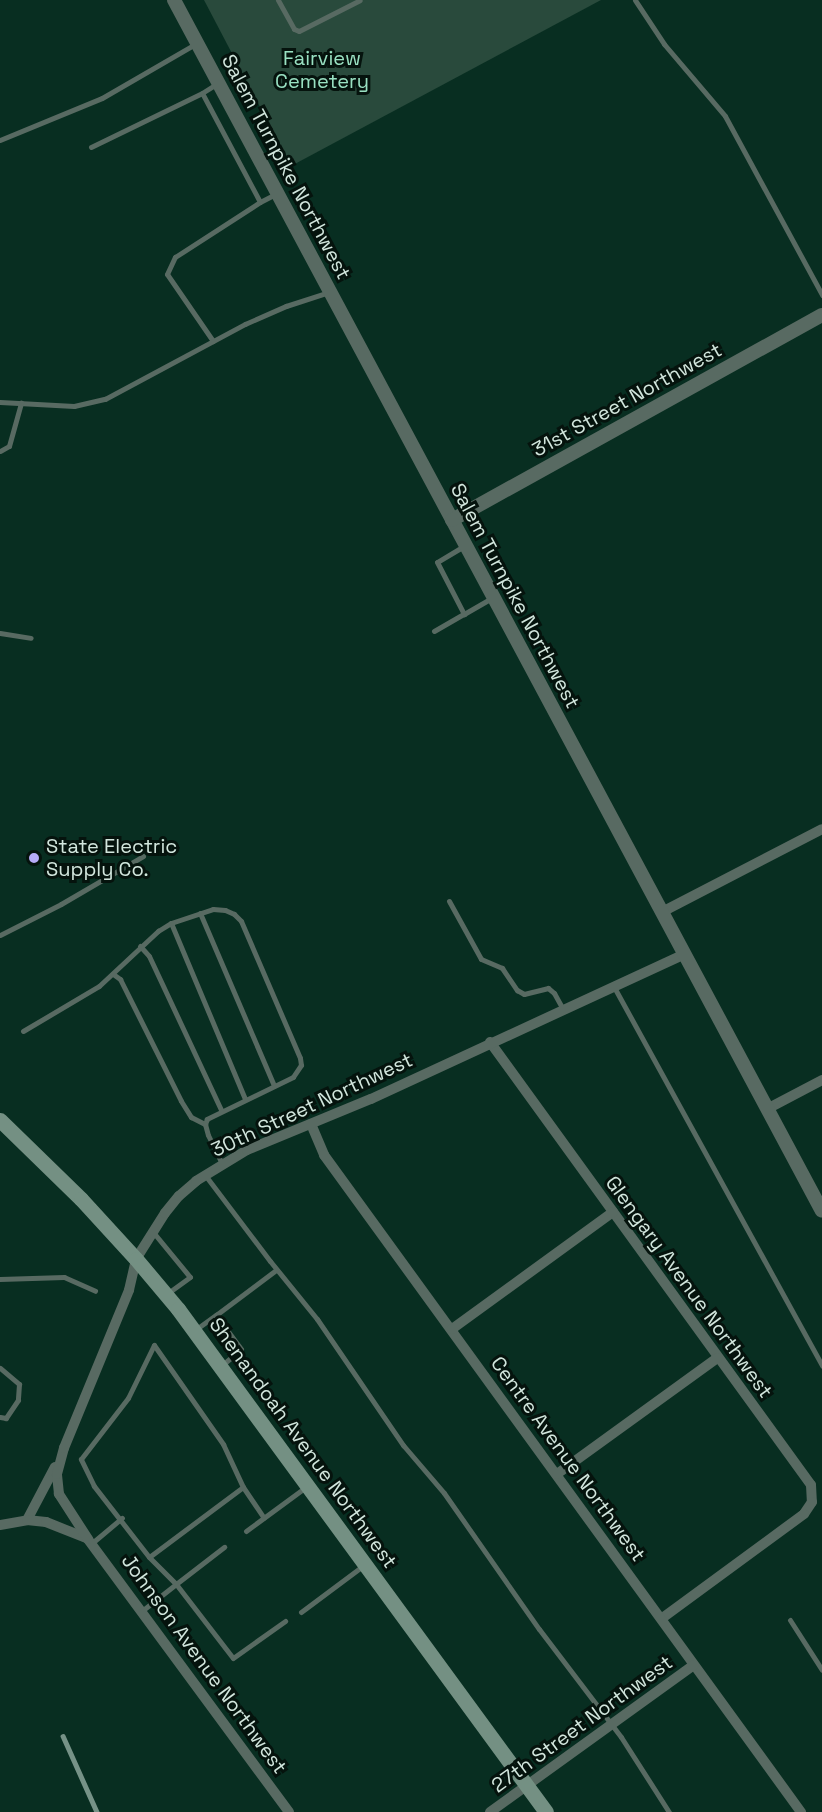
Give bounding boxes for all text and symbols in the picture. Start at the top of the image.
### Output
park label: Fairview Cemetery [275,46,369,93]
street label: Salem Turnpike Northwest [216,50,356,284]
street label: 31st Street Northwest [528,338,726,462]
street label: Salem Turnpike Northwest [445,479,585,713]
place label: State Electric Supply Co. [46,834,177,881]
marker: State Electric Supply Co. [27,851,41,865]
street label: 30th Street Northwest [207,1048,417,1162]
street label: Glengary Avenue Northwest [600,1171,778,1403]
street label: Shenandoah Avenue Northwest [204,1313,402,1573]
street label: Centre Avenue Northwest [486,1352,650,1566]
street label: Johnson Avenue Northwest [116,1549,292,1779]
street label: 27th Street Northwest [487,1650,677,1798]

